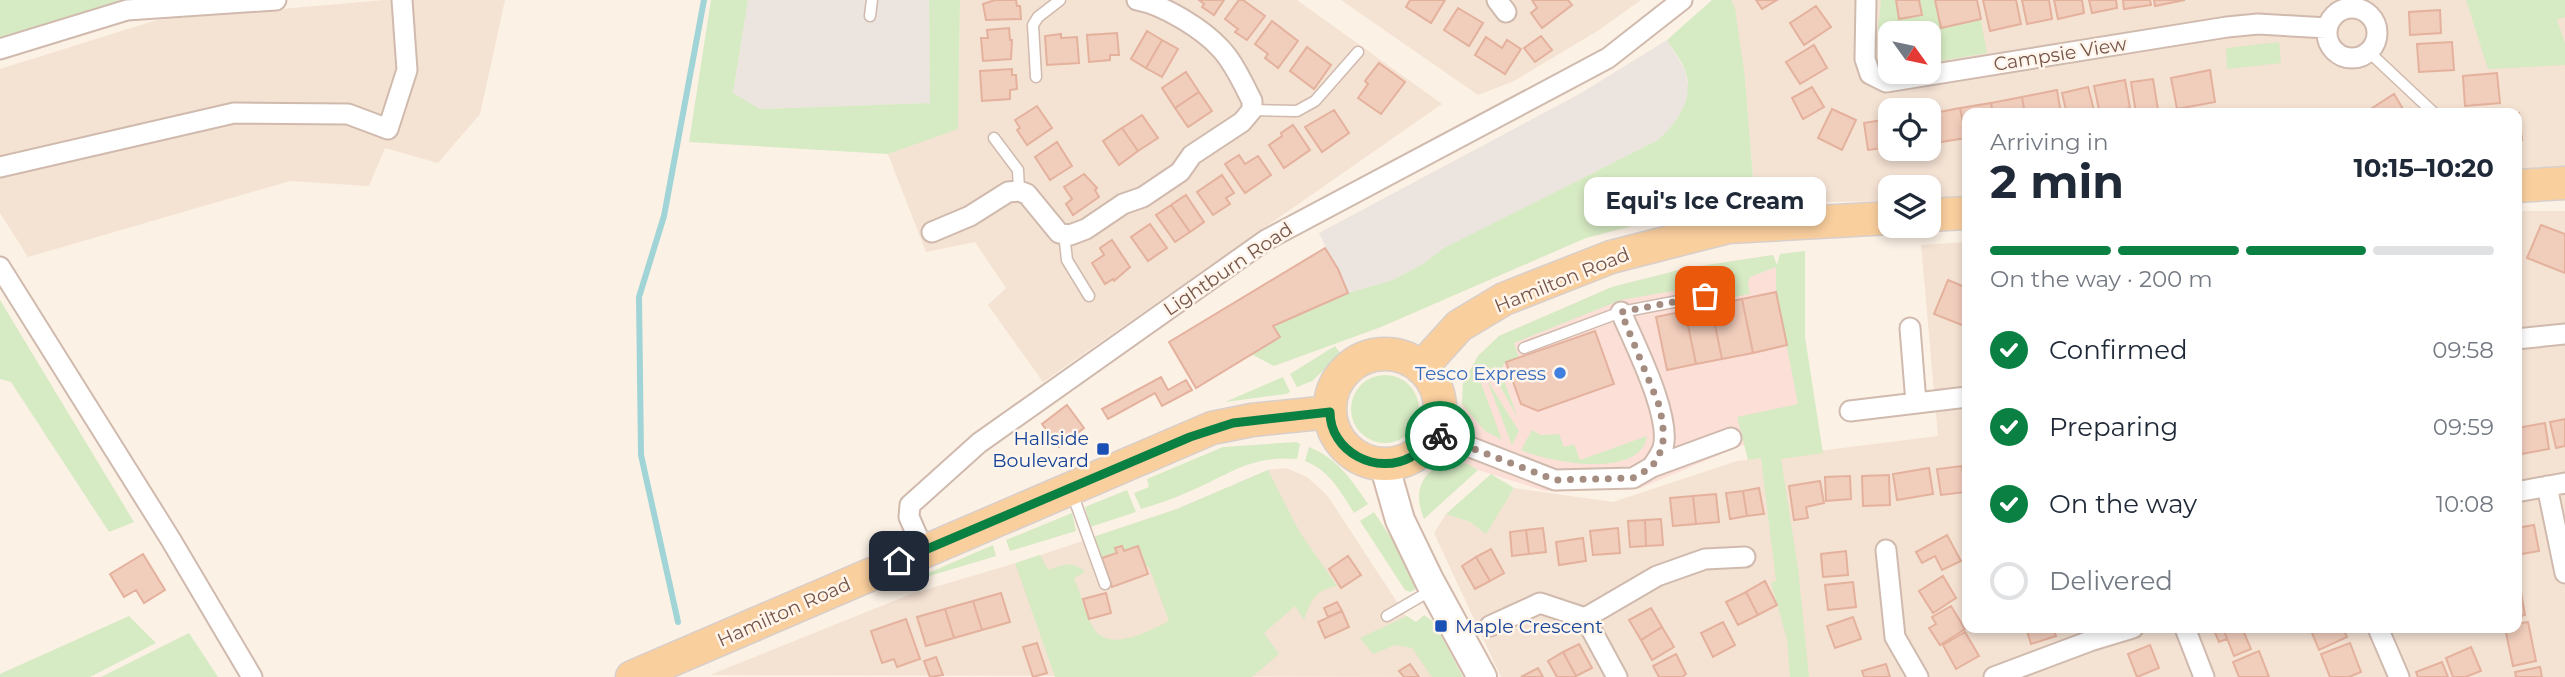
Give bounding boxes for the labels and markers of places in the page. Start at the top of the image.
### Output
callout: Equi's Ice Cream [1584,177,1826,226]
pin [1675,266,1735,326]
place label: Tesco Express [1415,362,1546,385]
marker: Tesco Express [1552,365,1568,381]
place label: Hallside Boulevard [992,427,1089,472]
marker: Hallside Boulevard [1095,441,1111,457]
pin [869,531,929,591]
place label: Maple Crescent [1455,615,1603,638]
marker: Maple Crescent [1433,618,1449,634]

